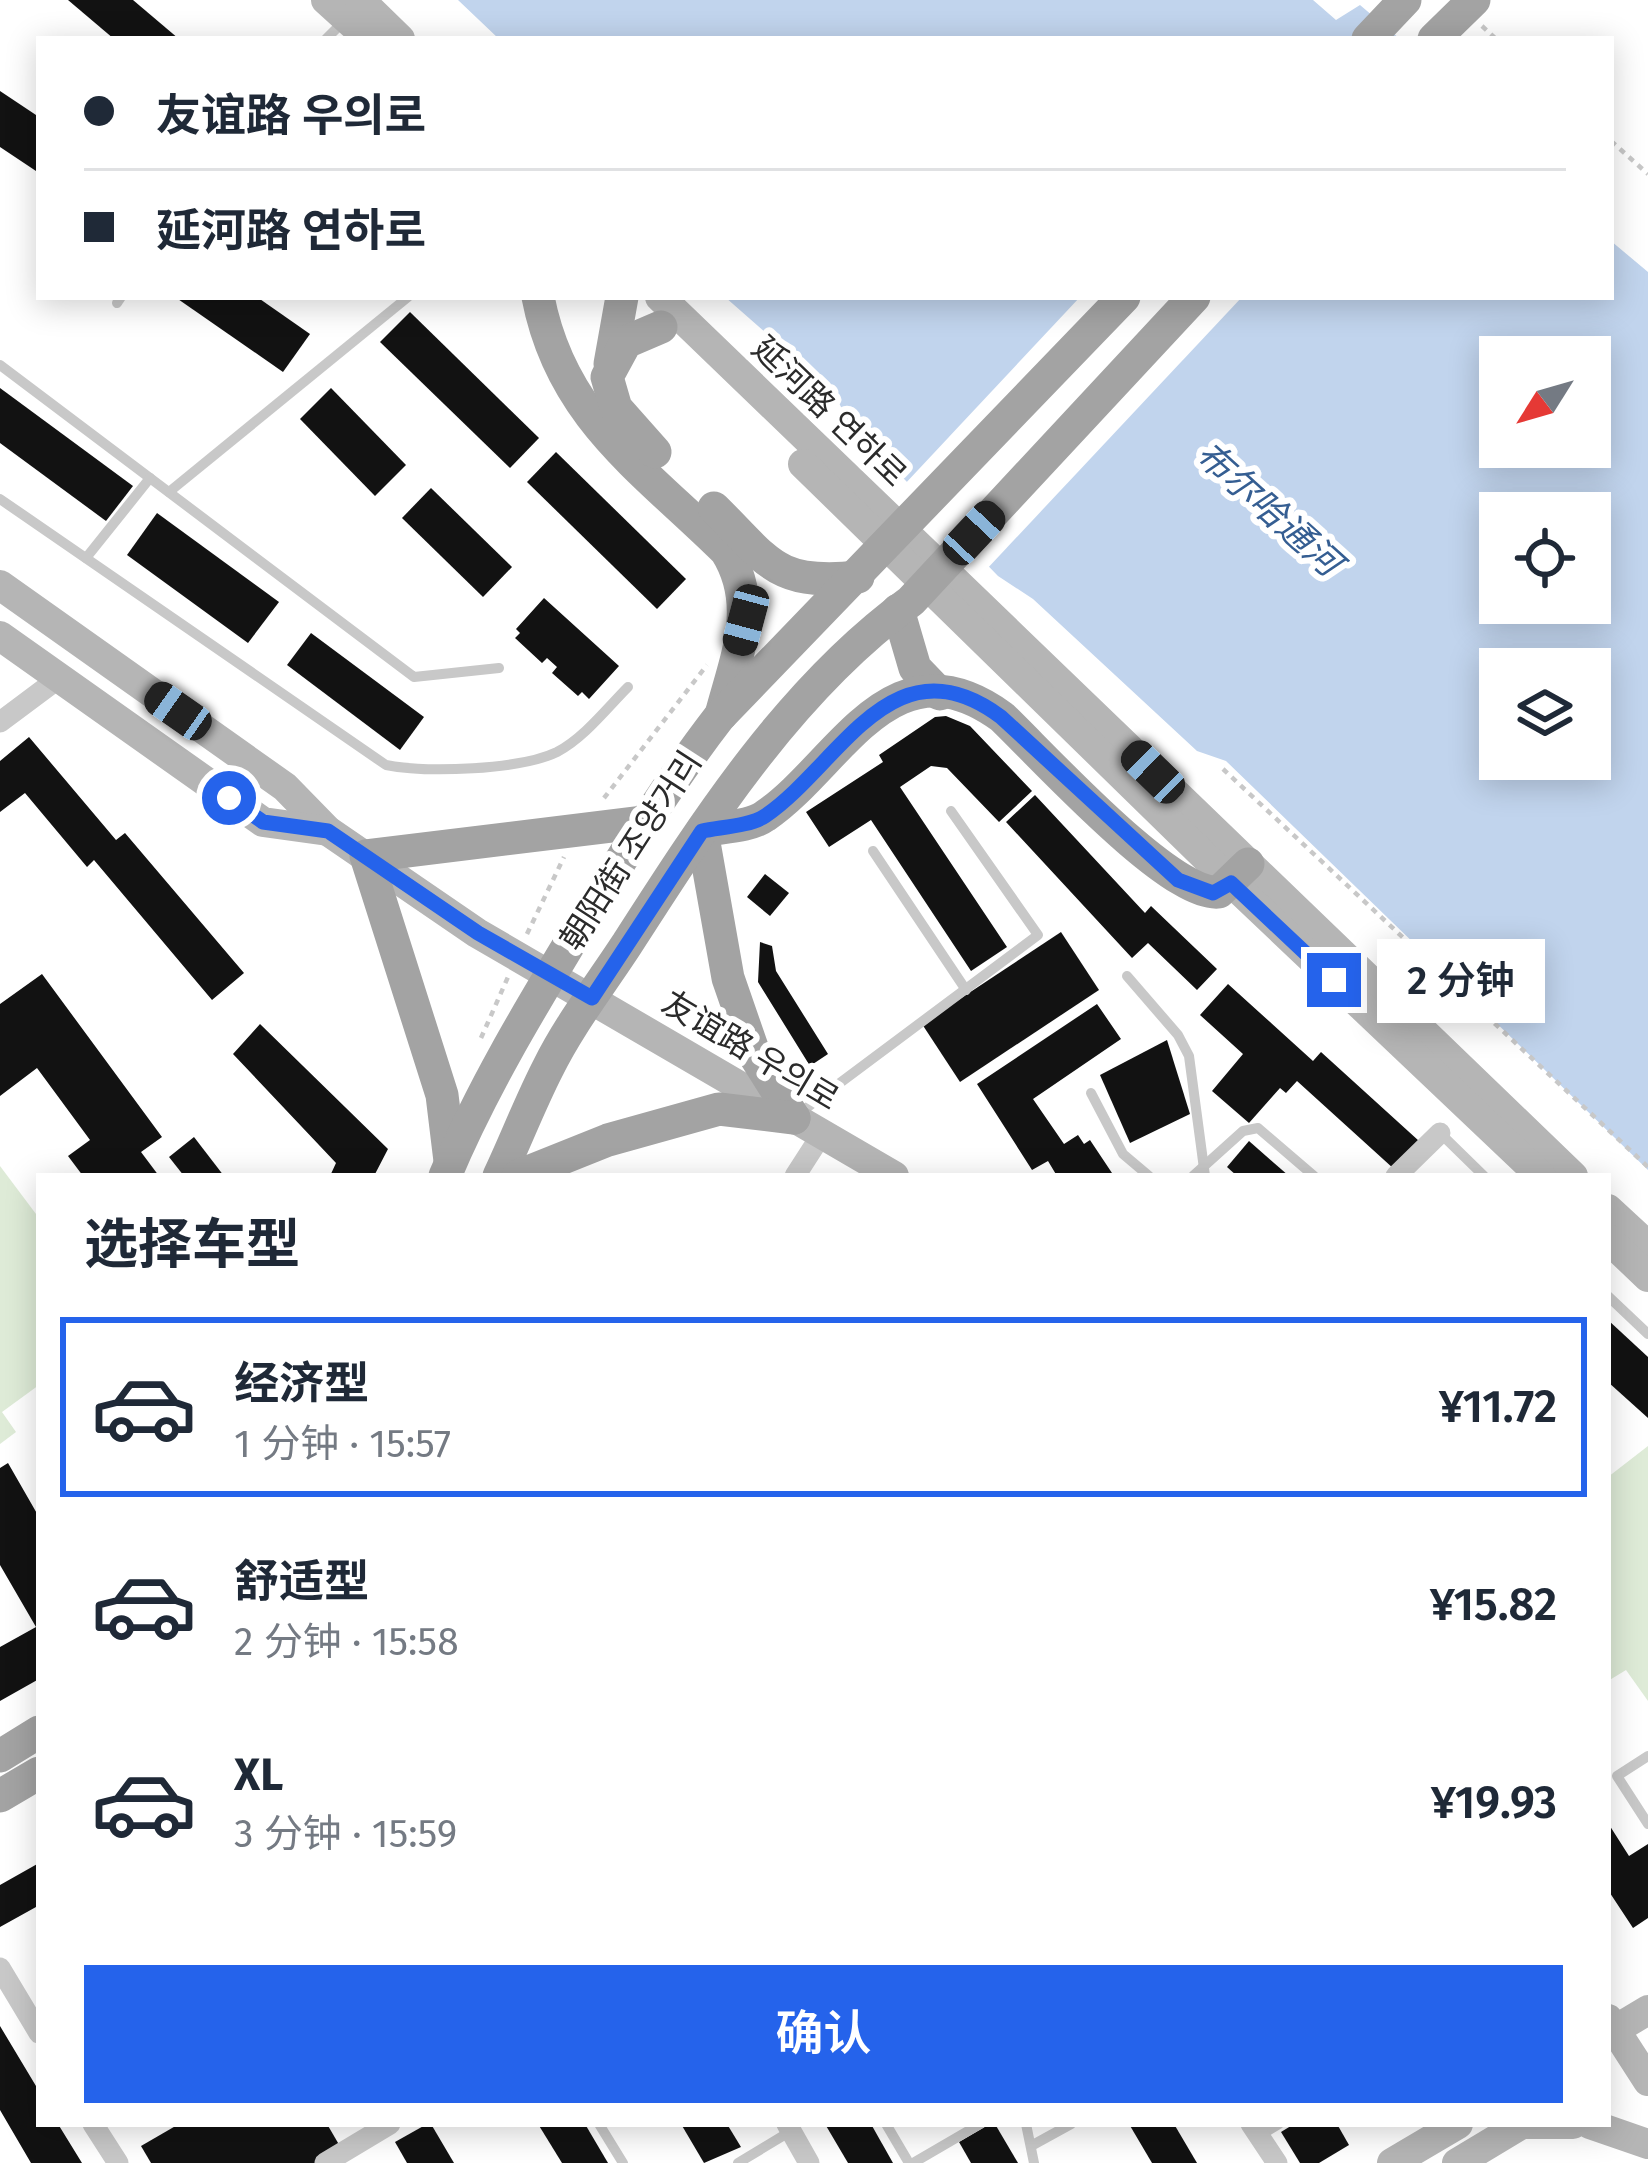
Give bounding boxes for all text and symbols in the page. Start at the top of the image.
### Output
text: 友谊路 우의로 [156,89,426,143]
text: 延河路 연하로 [156,204,426,258]
street label: 延河路 연하로 [744,328,915,495]
north arrow [1479,336,1611,468]
map controls [1479,336,1611,780]
water label: 布尔哈通河 [1187,432,1354,589]
button: locate [1479,492,1611,624]
car [936,494,1012,572]
car [719,581,773,659]
button: layers [1479,648,1611,780]
car [138,676,218,746]
car [1115,734,1191,810]
street label: 朝阳街 조양거리 [552,744,710,958]
route start [202,771,256,825]
callout: 2 分钟 [1376,938,1544,1022]
route end [1307,953,1361,1007]
text: 2 分钟 [1407,958,1515,1004]
street label: 友谊路 우의로 [655,983,846,1119]
text: 选择车型 [84,1213,300,1277]
icon: car [90,1353,198,1461]
text: 经济型 [234,1357,369,1411]
text: ¥11.72 [1439,1380,1557,1434]
text: 1 分钟 · 15:57 [234,1421,451,1467]
icon: car [90,1551,198,1659]
text: 舒适型 [234,1555,369,1609]
text: ¥15.82 [1430,1578,1557,1632]
text: 2 分钟 · 15:58 [234,1619,459,1665]
text: XL [234,1748,283,1802]
icon: car [90,1749,198,1857]
text: ¥19.93 [1431,1776,1557,1830]
text: 3 分钟 · 15:59 [234,1811,457,1857]
button: 确认 [84,1965,1563,2103]

